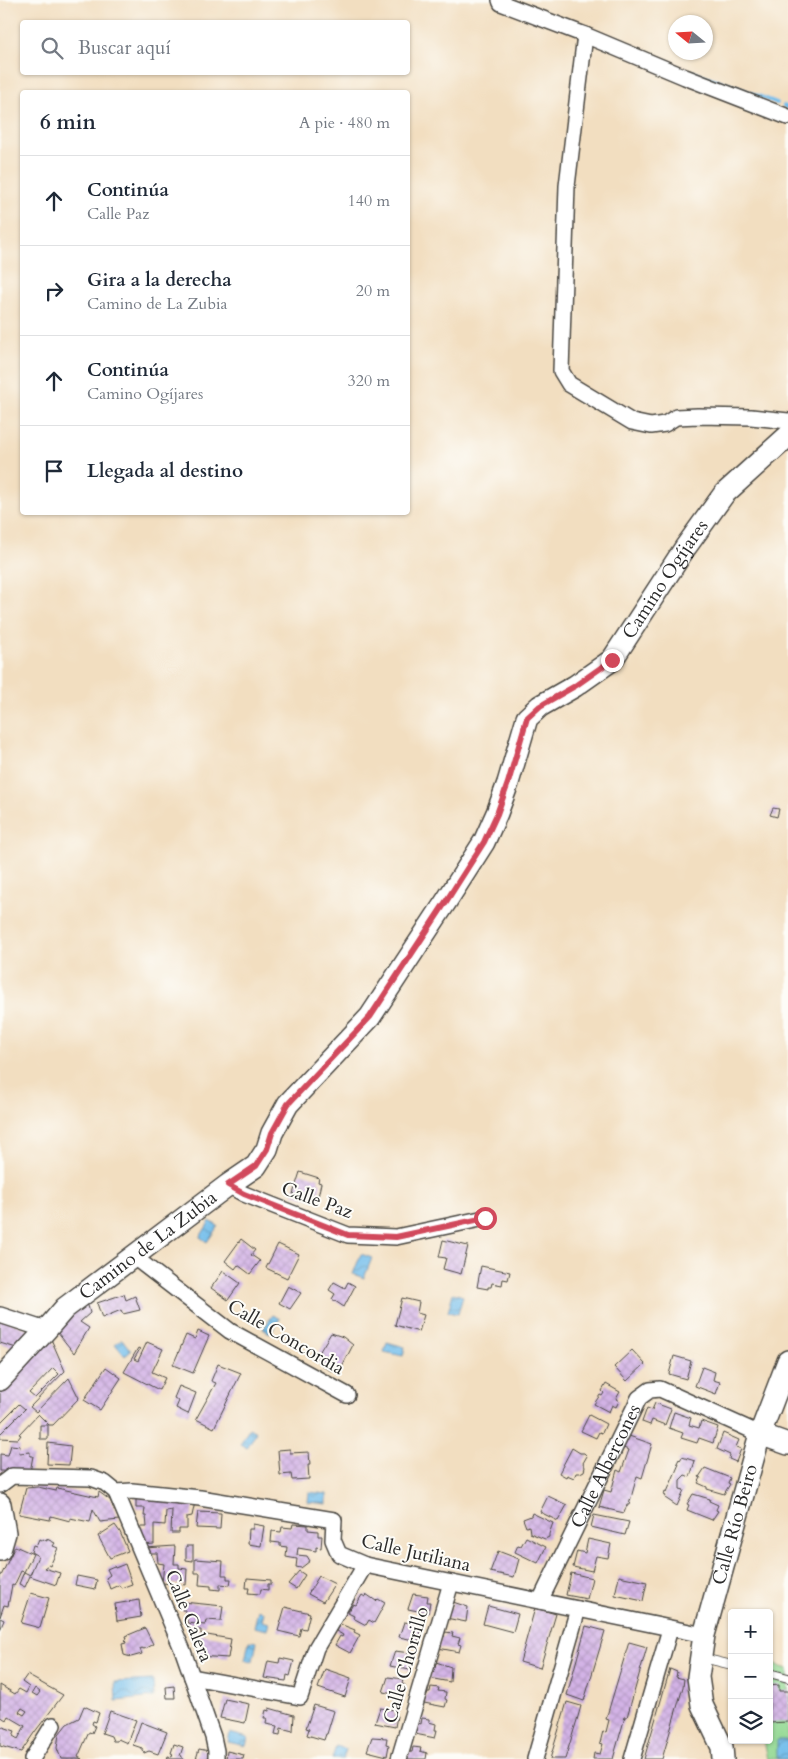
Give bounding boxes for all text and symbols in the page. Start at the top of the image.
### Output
north arrow [668,15,713,60]
search box [20,20,410,75]
icon: search [38,34,66,62]
text: Buscar aquí [78,35,171,61]
text: 6 min [40,108,96,137]
text: A pie · 480 m [299,112,390,134]
text: Continúa [87,177,169,203]
icon: ahead [40,187,68,215]
text: 140 m [348,190,390,212]
text: Calle Paz [87,203,149,225]
text: Gira a la derecha [87,267,232,293]
icon: right [40,277,68,305]
text: 20 m [356,280,390,302]
text: Camino de La Zubia [87,293,227,315]
text: Continúa [87,357,169,383]
icon: ahead [40,367,68,395]
text: 320 m [348,370,390,392]
text: Camino Ogíjares [87,383,203,405]
icon: arrive [40,457,68,485]
text: Llegada al destino [87,458,243,484]
street label: Camino Ogíjares [616,514,714,644]
route end [601,649,624,672]
street label: Calle Paz [278,1175,357,1225]
street label: Camino de La Zubia [74,1185,222,1306]
route start [474,1207,497,1230]
street label: Calle Concordia [223,1293,349,1381]
street label: Calle Albercones [564,1400,647,1533]
street label: Calle Río Beiro [706,1461,764,1588]
street label: Calle Jutiliana [359,1528,473,1578]
street label: Calle Calera [159,1566,219,1666]
street label: Calle Chorrillo [377,1603,435,1727]
map controls [728,1609,773,1744]
button: + [728,1609,773,1654]
button: − [728,1654,773,1699]
button: layers [728,1699,773,1744]

